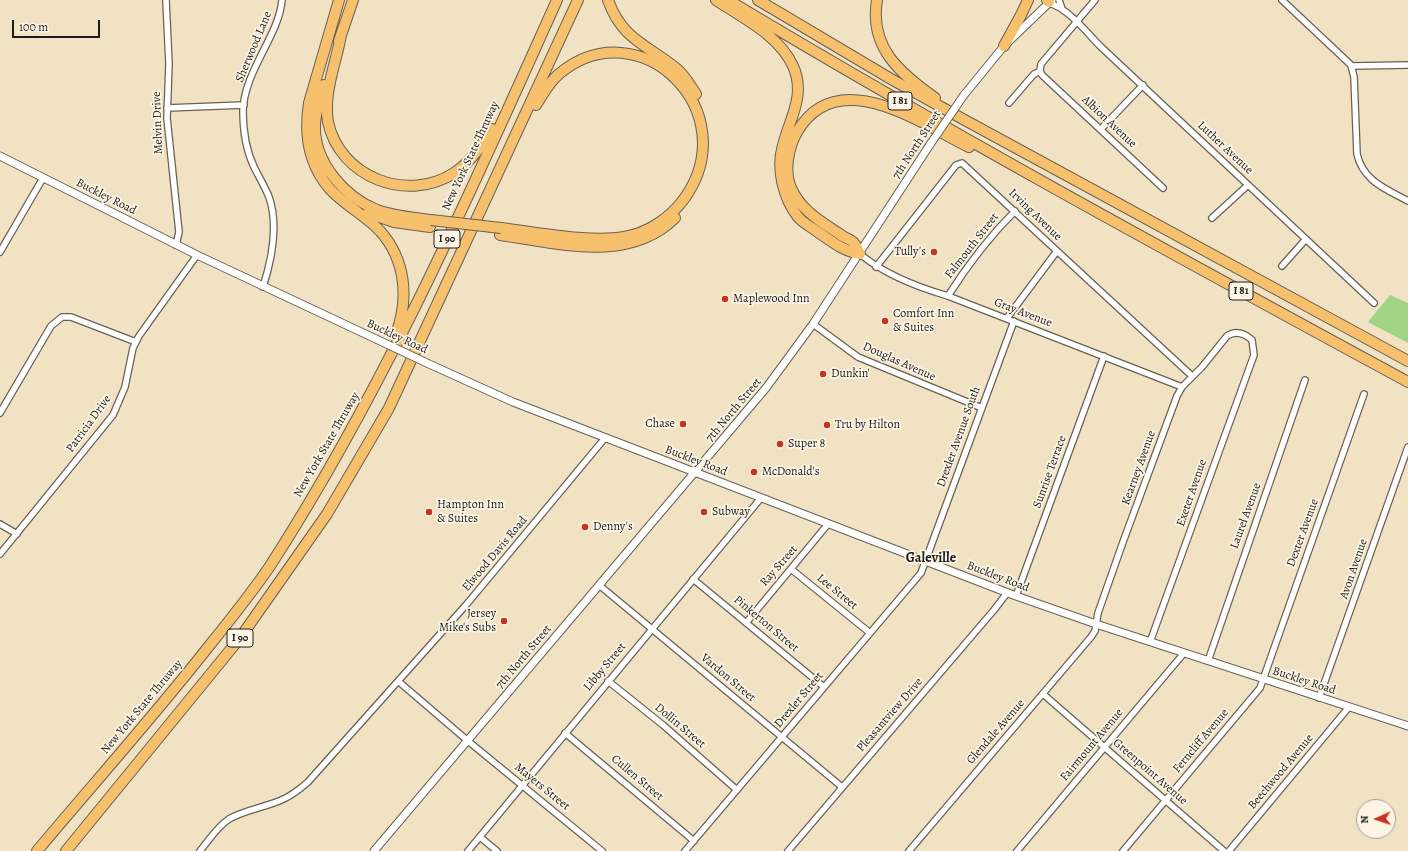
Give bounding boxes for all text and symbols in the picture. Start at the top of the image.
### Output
street label: Sherwood Lane [233,9,275,85]
scale bar [14,12,102,38]
text: 100 m [19,19,48,35]
street label: Melvin Drive [150,91,166,155]
road number: I 81 [888,92,912,110]
street label: Albion Avenue [1079,93,1139,151]
street label: New York State Thruway [439,99,503,213]
street label: 7th North Street [889,108,945,182]
street label: Luther Avenue [1194,119,1256,177]
street label: Buckley Road [73,176,139,218]
street label: Irving Avenue [1005,186,1065,244]
street label: Falmouth Street [942,210,1002,282]
road number: I 90 [434,230,460,248]
place label: Tully's [894,245,926,259]
marker: Tully's [929,247,939,257]
road number: I 81 [1229,282,1253,300]
place label: Maplewood Inn [733,292,810,306]
marker: Maplewood Inn [720,294,730,304]
street label: Gray Avenue [992,295,1054,331]
place label: Comfort Inn & Suites [893,307,954,335]
marker: Comfort Inn & Suites [880,316,890,326]
street label: Buckley Road [364,317,430,357]
street label: Douglas Avenue [860,339,938,385]
place label: Dunkin' [831,367,870,381]
marker: Dunkin' [818,369,828,379]
street label: 7th North Street [703,375,765,445]
street label: Drexler Avenue South [934,385,984,489]
street label: New York State Thruway [291,390,363,500]
street label: Patricia Drive [63,393,115,455]
place label: Chase [645,417,675,431]
place label: Tru by Hilton [835,418,900,432]
marker: Chase [678,419,688,429]
marker: Tru by Hilton [822,420,832,430]
street label: Kearney Avenue [1119,429,1159,507]
street label: Sunrise Terrace [1030,434,1070,510]
place label: Super 8 [788,437,825,451]
marker: Super 8 [775,439,785,449]
street label: Buckley Road [663,443,729,479]
street label: Exeter Avenue [1174,458,1210,528]
place label: McDonald's [762,465,820,479]
marker: McDonald's [749,467,759,477]
street label: Laurel Avenue [1227,481,1265,551]
street label: Dexter Avenue [1284,497,1322,569]
place label: Hampton Inn & Suites [437,498,504,526]
place label: Subway [712,505,750,519]
marker: Hampton Inn & Suites [424,507,434,517]
marker: Subway [699,507,709,517]
street label: Elwood Davis Road [459,513,531,595]
place label: Denny's [593,520,633,534]
marker: Denny's [580,522,590,532]
street label: Avon Avenue [1337,537,1371,601]
street label: Ray Street [757,543,801,589]
district label: Galeville [906,551,956,567]
street label: Buckley Road [965,559,1031,595]
street label: Lee Street [814,571,860,613]
street label: Pinkerton Street [731,593,801,655]
place label: Jersey Mike's Subs [439,607,496,635]
marker: Jersey Mike's Subs [499,616,509,626]
street label: 7th North Street [493,622,555,692]
road number: I 90 [227,629,253,647]
street label: Libby Street [581,640,629,694]
street label: Vardon Street [698,651,758,705]
street label: New York State Thruway [98,657,186,757]
street label: Buckley Road [1271,664,1337,698]
street label: Drexler Street [771,669,827,731]
street label: Pleasantview Drive [854,675,926,755]
street label: Glendale Avenue [964,697,1028,767]
street label: Dollin Street [652,701,708,751]
street label: Fairmount Avenue [1057,706,1127,784]
street label: Ferncliff Avenue [1170,706,1232,776]
street label: Beechwood Avenue [1245,731,1317,813]
street label: Greenpoint Avenue [1110,736,1190,808]
street label: Cullen Street [608,752,666,804]
street label: Mayers Street [511,760,573,814]
north arrow [1356,799,1396,839]
text: N [1357,815,1372,824]

